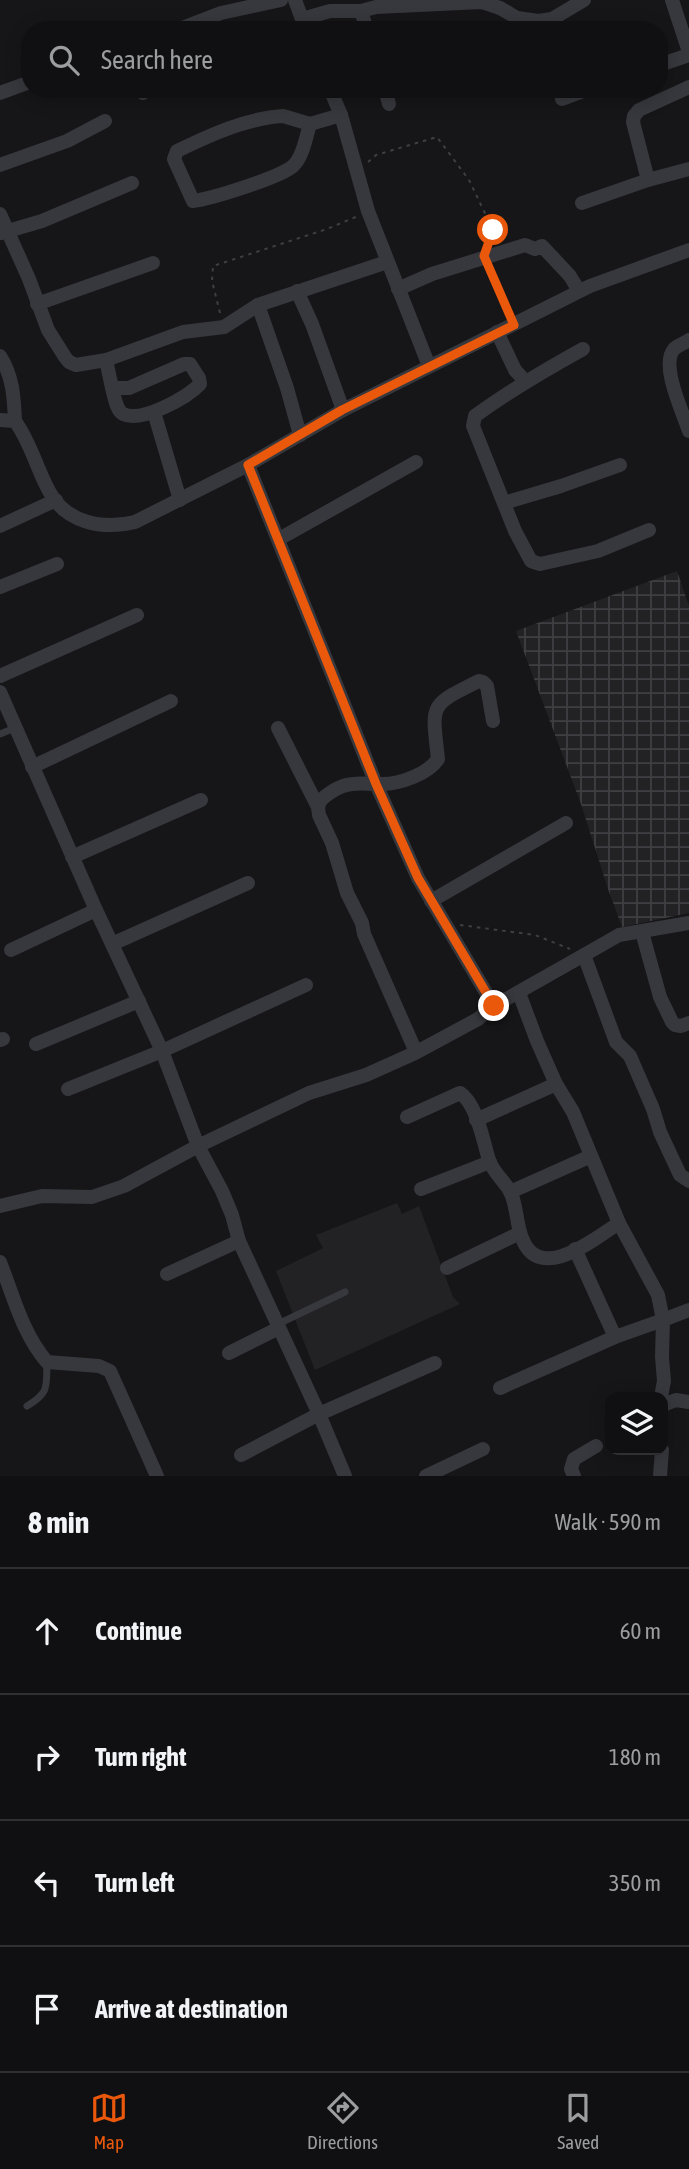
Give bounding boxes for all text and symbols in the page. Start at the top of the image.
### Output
search box [21,21,668,98]
icon: search [45,41,83,79]
text: Search here [101,45,213,75]
route start [477,214,508,245]
route end [478,990,509,1021]
map controls [605,1392,668,1455]
button: layers [605,1392,668,1455]
text: 8 min [28,1505,89,1539]
text: Walk · 590 m [555,1509,661,1535]
icon: ahead [28,1612,66,1650]
text: Continue [95,1616,182,1646]
text: 60 m [620,1618,661,1644]
icon: right [28,1738,66,1776]
text: Turn right [95,1742,186,1772]
text: 180 m [609,1744,661,1770]
icon: left [28,1864,66,1902]
text: Turn left [95,1868,175,1898]
text: 350 m [609,1870,661,1896]
icon: arrive [28,1990,66,2028]
text: Arrive at destination [95,1994,288,2024]
tab: Map [90,2089,128,2153]
tab: Directions [307,2089,378,2153]
tab: Saved [557,2089,599,2153]

